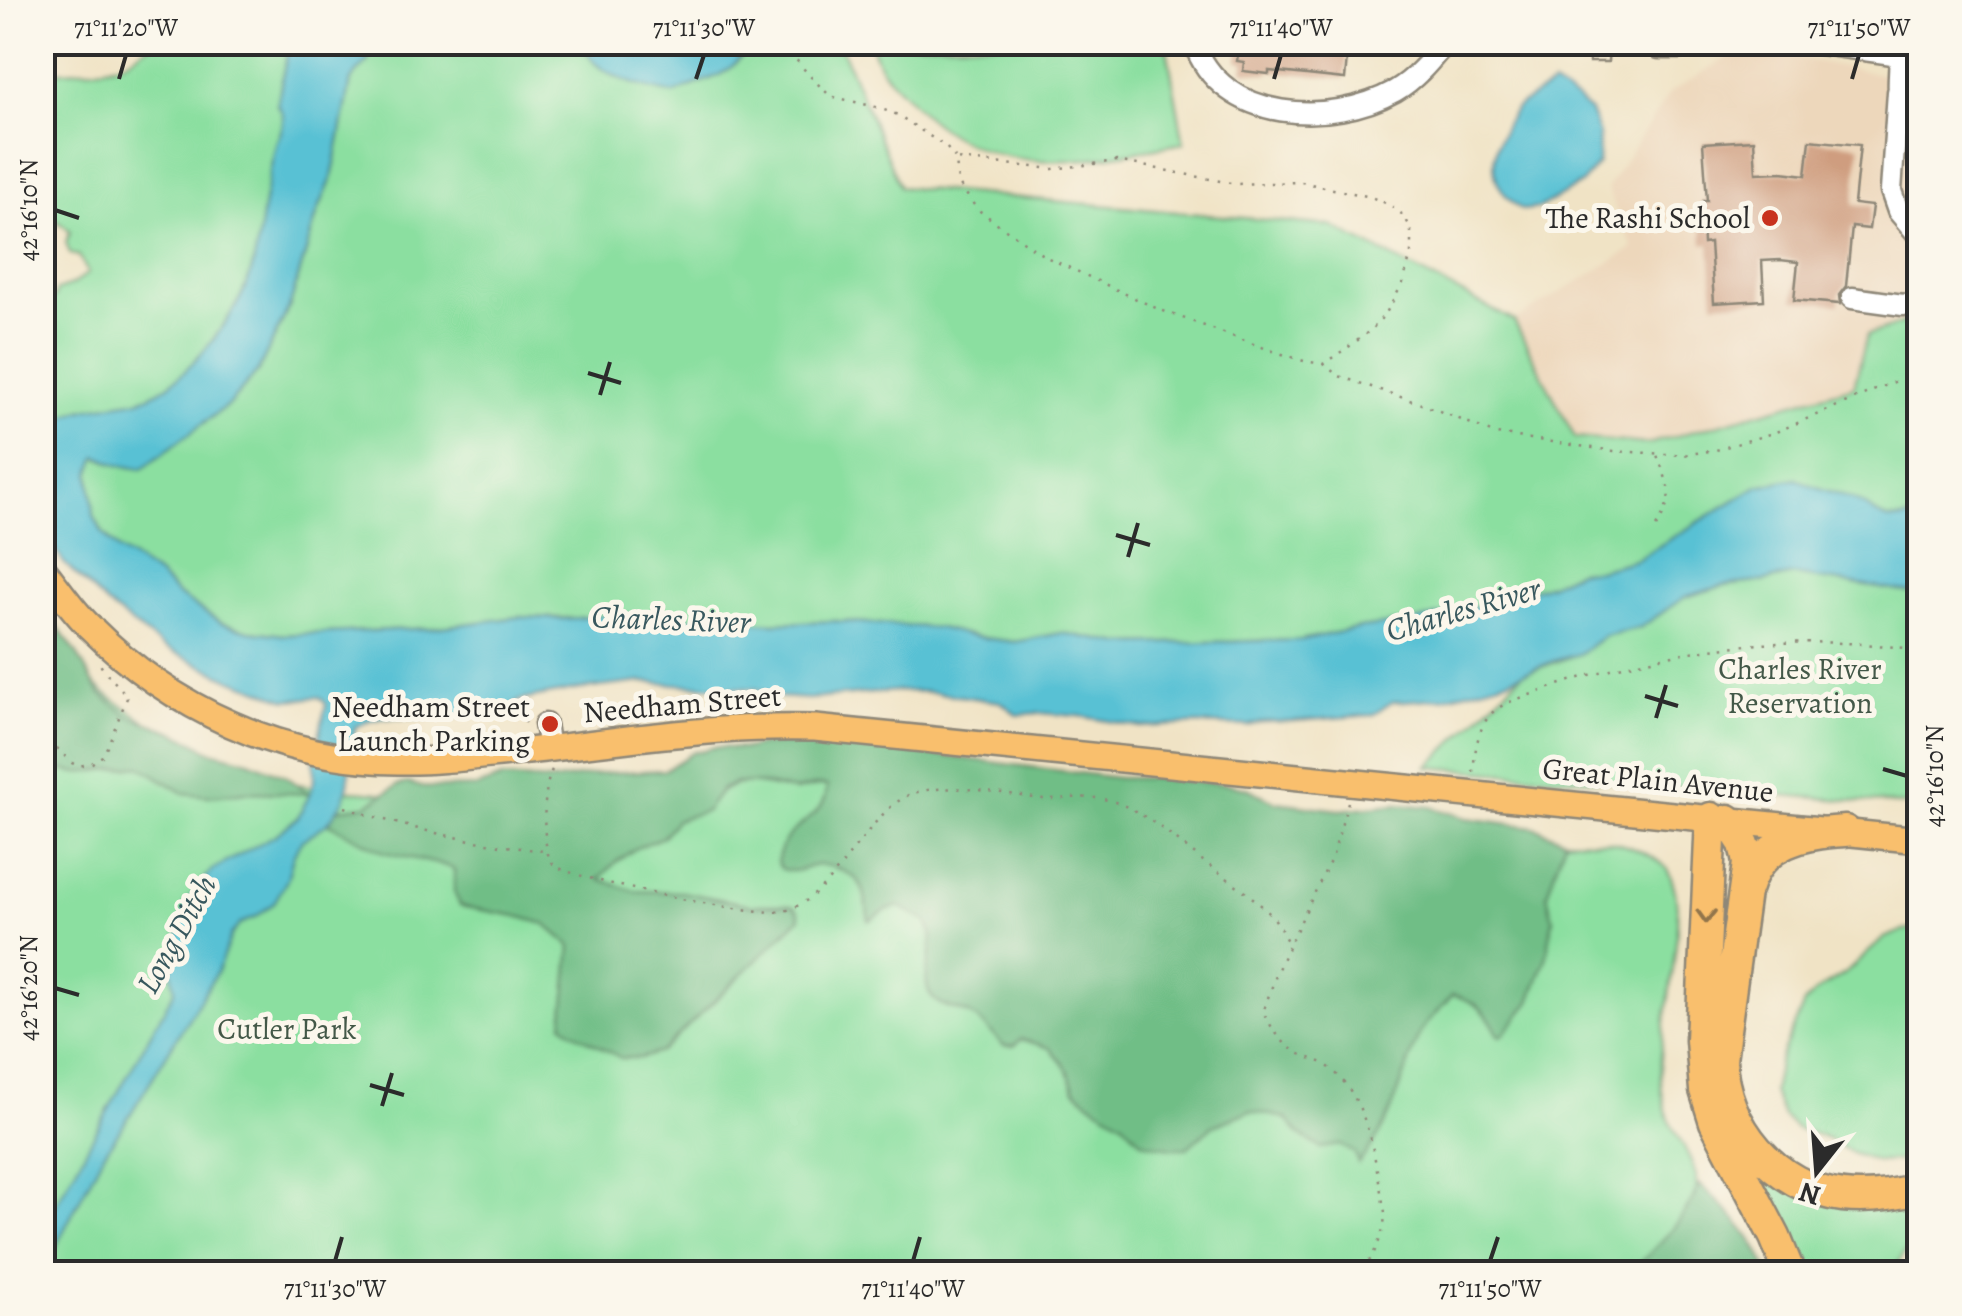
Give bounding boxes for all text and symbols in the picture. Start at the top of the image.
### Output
text: 71°11'20"W [74,11,179,45]
text: 71°11'30"W [653,11,756,45]
text: 71°11'40"W [1229,11,1333,45]
text: 71°11'50"W [1808,11,1911,45]
text: 42°16'10"N [12,159,46,261]
place label: The Rashi School [1545,198,1750,238]
marker: The Rashi School [1759,207,1781,229]
water label: Charles River [1381,566,1546,652]
water label: Charles River [591,594,752,644]
park label: Charles River Reservation [1718,649,1882,723]
street label: Needham Street [581,675,783,733]
place label: Needham Street Launch Parking [331,687,530,761]
marker: Needham Street Launch Parking [539,713,561,735]
text: 42°16'10"N [1918,725,1952,827]
street label: Great Plain Avenue [1541,748,1775,812]
water label: Long Ditch [125,867,227,1001]
one-way arrow [1696,908,1717,924]
text: 42°16'20"N [12,935,46,1041]
park label: Cutler Park [217,1009,357,1049]
north arrow [1767,1121,1867,1221]
text: N [1795,1173,1825,1215]
text: 71°11'30"W [284,1272,387,1306]
text: 71°11'40"W [861,1272,965,1306]
text: 71°11'50"W [1439,1272,1542,1306]

